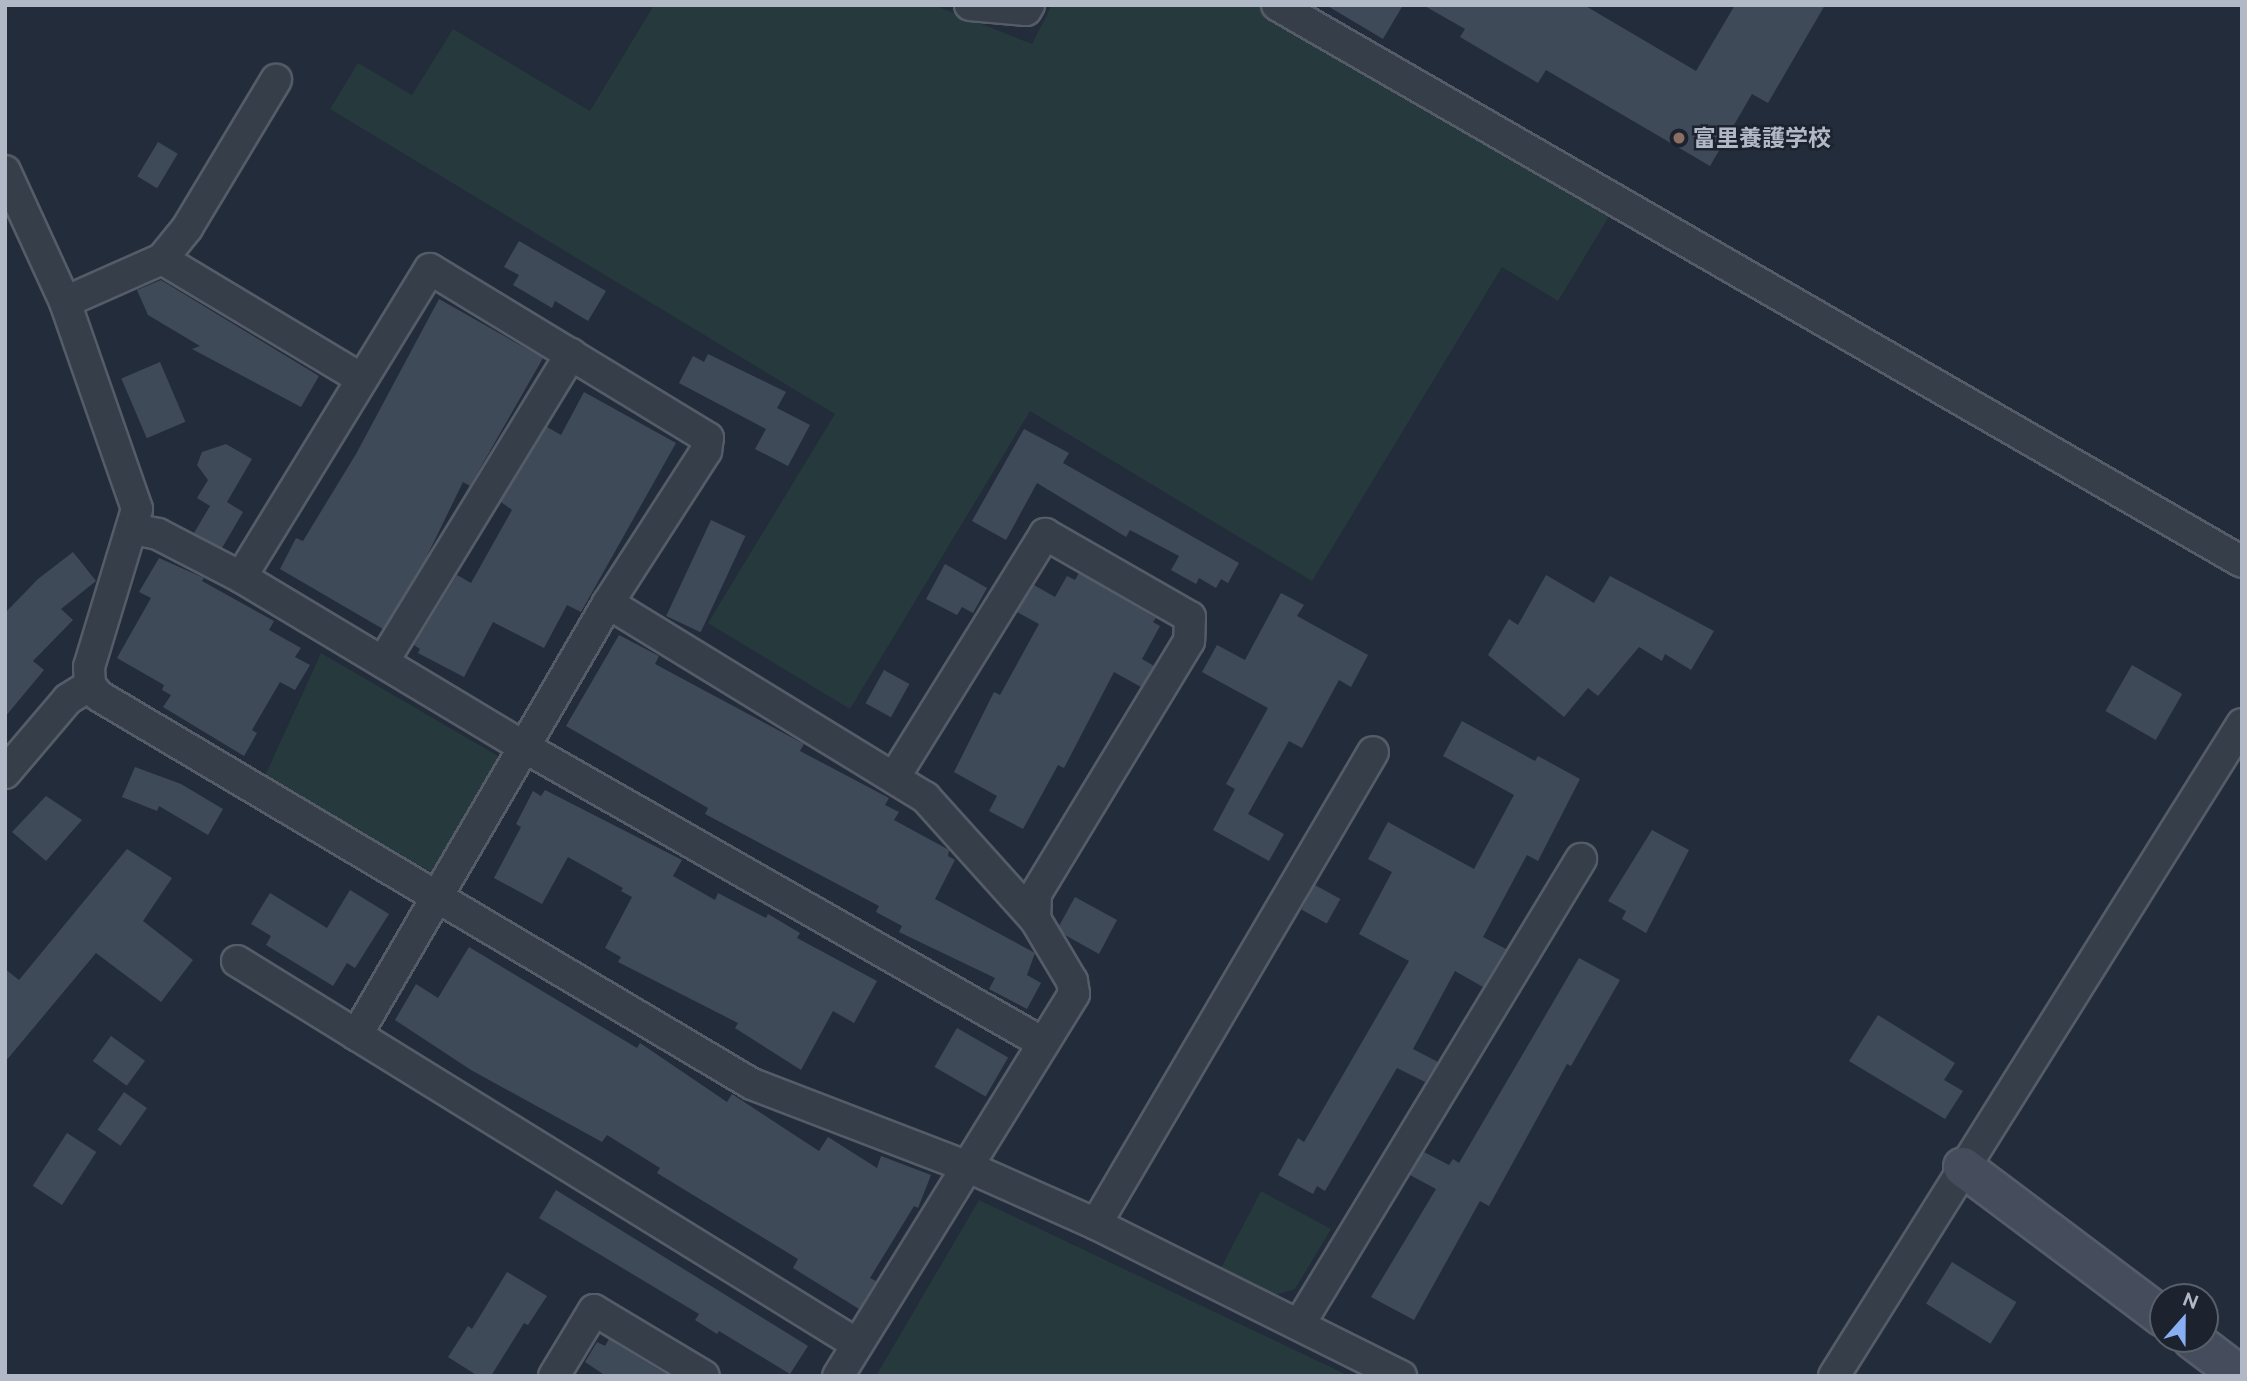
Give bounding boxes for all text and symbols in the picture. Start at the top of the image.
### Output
place label: 富里養護学校 [1693,124,1831,152]
marker: 富里養護学校 [1671,130,1687,146]
north arrow [2149,1283,2219,1353]
text: N [2180,1287,2202,1313]

